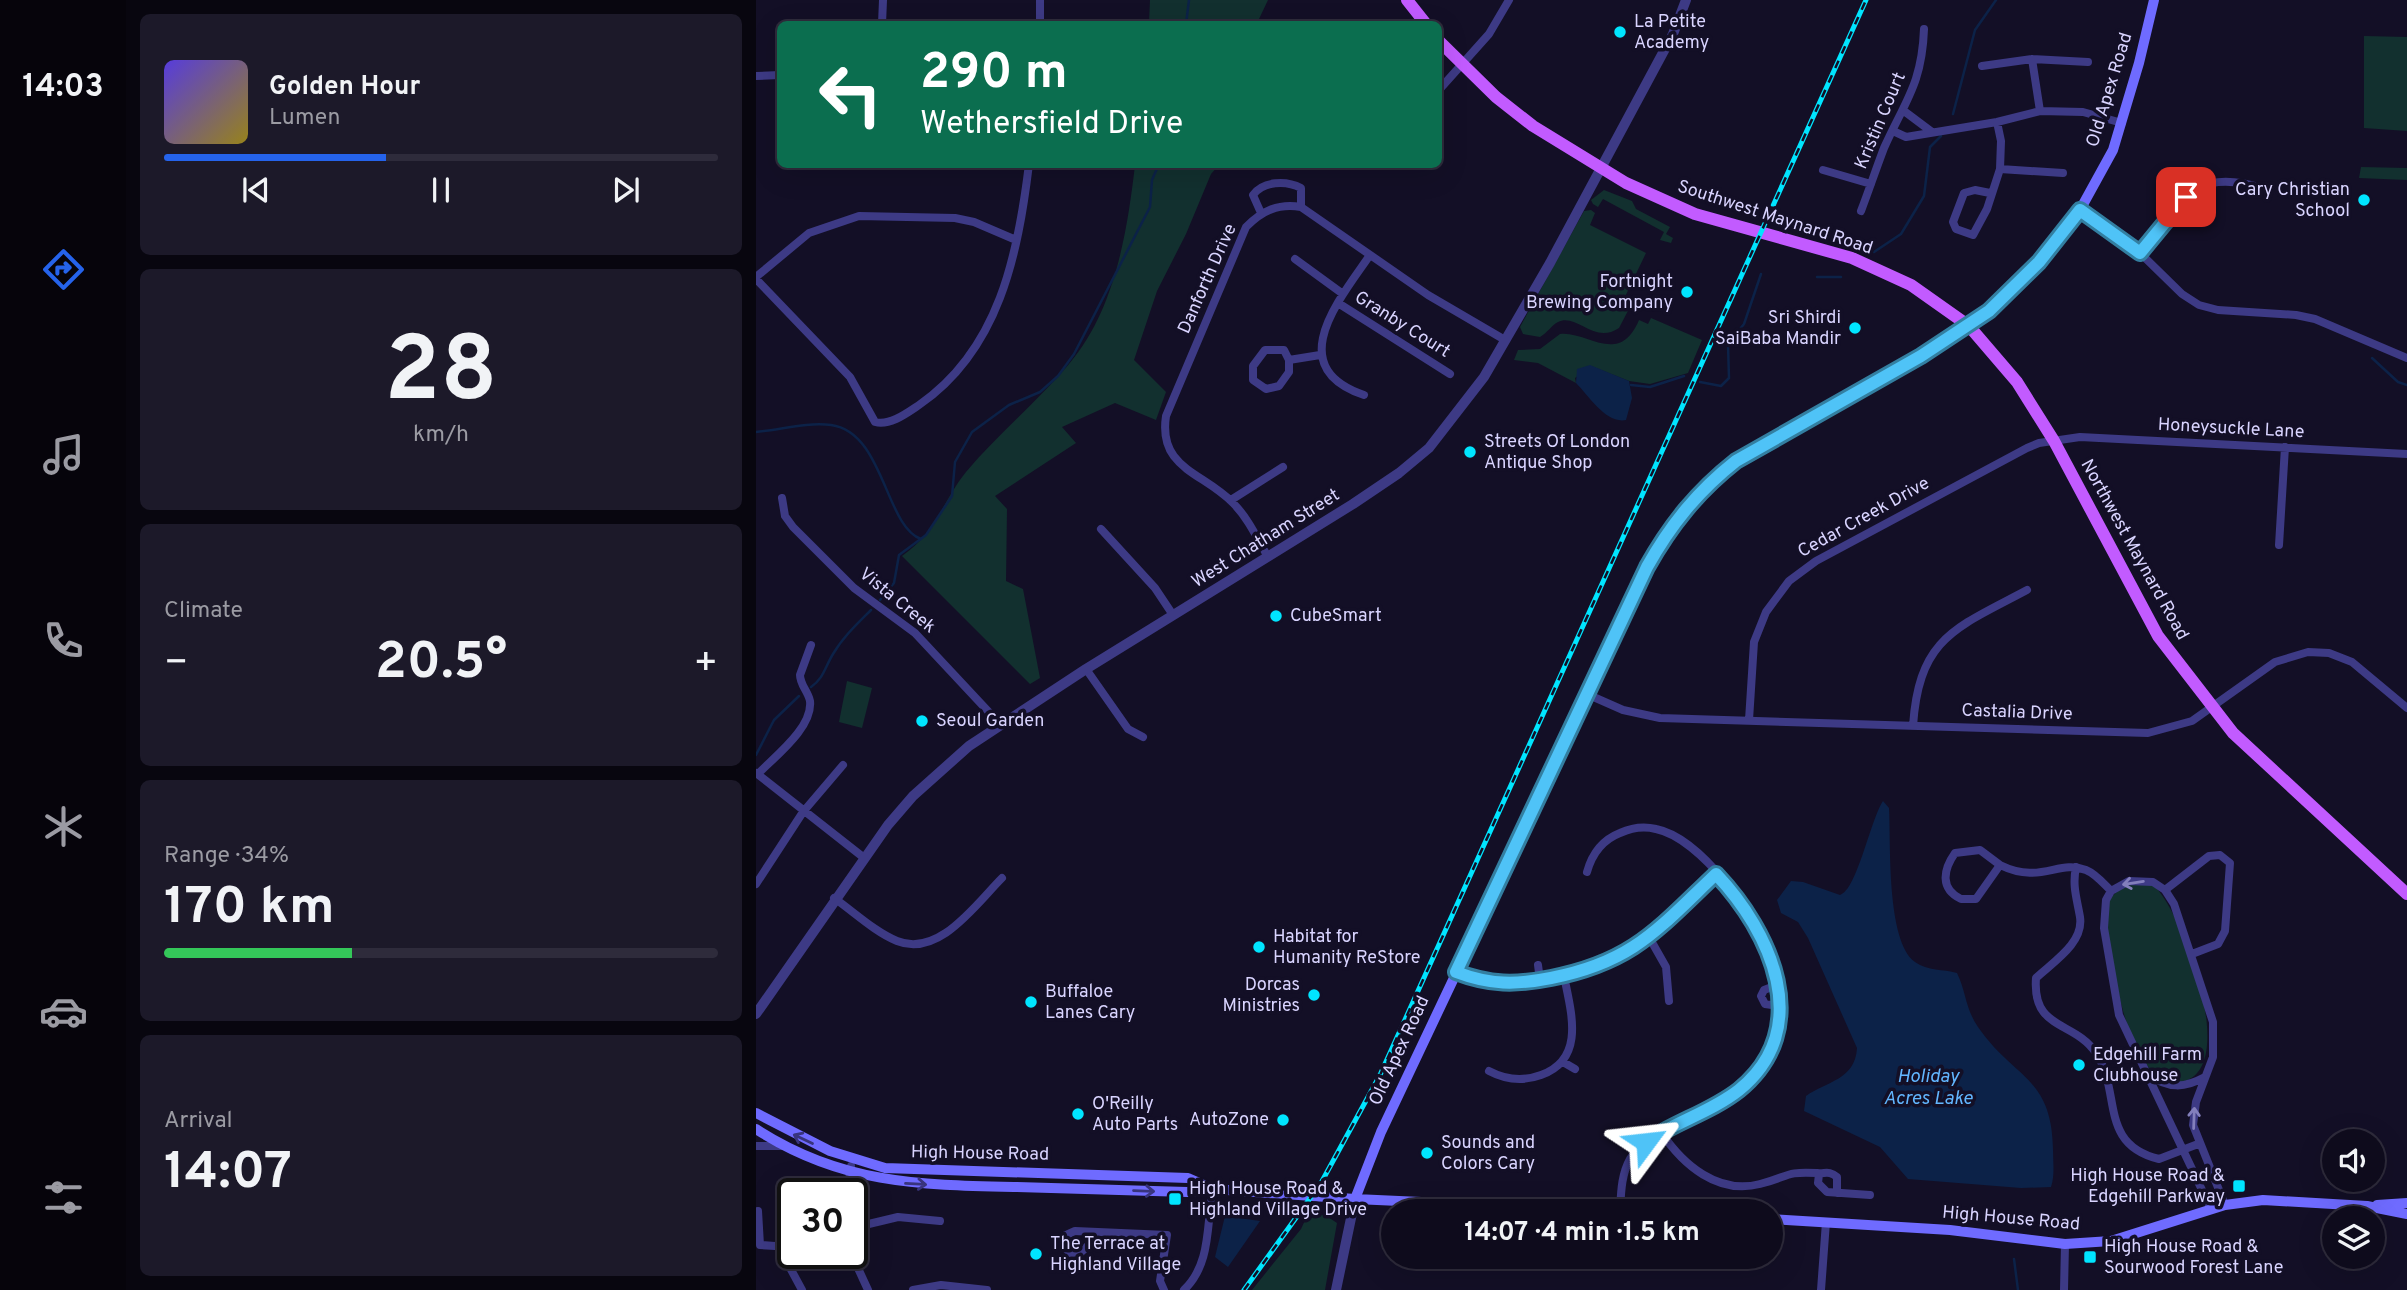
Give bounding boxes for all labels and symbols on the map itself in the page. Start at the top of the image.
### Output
place label: La Petite Academy [1634,11,1709,55]
marker: La Petite Academy [1612,24,1628,40]
street label: Old Apex Road [2082,30,2138,150]
street label: Kristin Court [1850,69,1912,173]
pin [2156,167,2216,227]
street label: Southwest Maynard Road [1674,176,1876,260]
place label: Cary Christian School [2235,179,2350,223]
marker: Cary Christian School [2356,192,2372,208]
street label: Danforth Drive [1173,220,1243,338]
place label: Fortnight Brewing Company [1526,271,1673,315]
marker: Fortnight Brewing Company [1679,284,1695,300]
street label: Granby Court [1350,286,1454,364]
place label: Sri Shirdi SaiBaba Mandir [1715,307,1841,351]
marker: Sri Shirdi SaiBaba Mandir [1847,320,1863,336]
street label: Honeysuckle Lane [2157,414,2305,444]
place label: Streets Of London Antique Shop [1484,431,1630,475]
marker: Streets Of London Antique Shop [1462,444,1478,460]
street label: Northwest Maynard Road [2075,455,2193,645]
street label: Cedar Creek Drive [1794,472,1934,564]
street label: West Chatham Street [1188,484,1344,594]
street label: Vista Creek [854,563,940,639]
place label: CubeSmart [1290,605,1382,628]
marker: CubeSmart [1268,608,1284,624]
street label: Castalia Drive [1961,700,2073,726]
place label: Seoul Garden [936,710,1044,733]
marker: Seoul Garden [914,713,930,729]
one-way arrow [2122,877,2145,890]
place label: Habitat for Humanity ReStore [1273,926,1420,970]
marker: Habitat for Humanity ReStore [1251,939,1267,955]
place label: Dorcas Ministries [1222,974,1300,1018]
place label: Buffaloe Lanes Cary [1045,981,1135,1025]
marker: Dorcas Ministries [1306,987,1322,1003]
street label: Old Apex Road [1365,992,1435,1110]
marker: Buffaloe Lanes Cary [1023,994,1039,1010]
place label: Edgehill Farm Clubhouse [2093,1044,2202,1088]
marker: Edgehill Farm Clubhouse [2071,1057,2087,1073]
water label: Holiday Acres Lake [1883,1065,1973,1111]
place label: O'Reilly Auto Parts [1092,1093,1178,1137]
position arrow [1609,1105,1683,1179]
marker: O'Reilly Auto Parts [1070,1106,1086,1122]
one-way arrow [2187,1107,2201,1130]
place label: AutoZone [1189,1109,1269,1132]
marker: AutoZone [1275,1112,1291,1128]
one-way arrow [793,1132,814,1145]
place label: Sounds and Colors Cary [1441,1132,1535,1176]
street label: High House Road [911,1141,1049,1167]
marker: Sounds and Colors Cary [1419,1145,1435,1161]
place label: High House Road & Edgehill Parkway [2070,1165,2225,1209]
speed limit sign: 30 [777,1178,868,1269]
one-way arrow [905,1178,927,1191]
place label: High House Road & Highland Village Drive [1189,1178,1367,1222]
marker: High House Road & Edgehill Parkway [2231,1178,2247,1194]
one-way arrow [1132,1184,1155,1198]
marker: High House Road & Highland Village Drive [1167,1191,1183,1207]
street label: High House Road [1941,1202,2081,1236]
place label: The Terrace at Highland Village [1050,1233,1181,1277]
place label: High House Road & Sourwood Forest Lane [2104,1236,2283,1280]
marker: The Terrace at Highland Village [1028,1246,1044,1262]
marker: High House Road & Sourwood Forest Lane [2082,1249,2098,1265]

